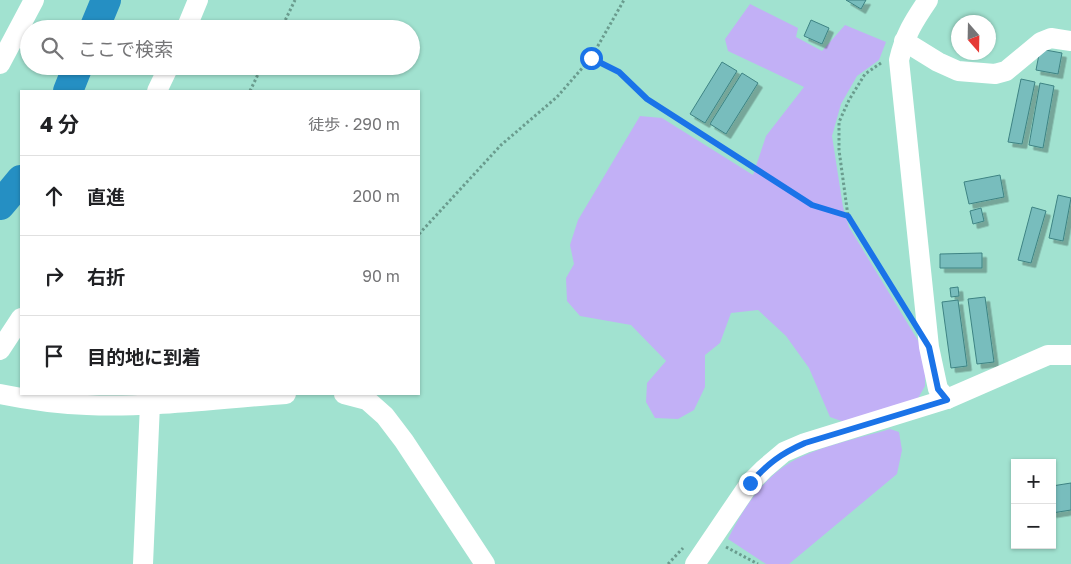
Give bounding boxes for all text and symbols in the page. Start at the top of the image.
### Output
north arrow [951,15,996,60]
search box [20,20,420,75]
icon: search [38,34,66,62]
text: ここで検索 [78,37,173,60]
route start [580,47,603,70]
text: 4 分 [40,111,79,137]
text: 徒歩 · 290 m [308,114,400,134]
icon: ahead [40,182,68,210]
text: 直進 [87,185,125,208]
text: 200 m [353,186,400,206]
icon: right [40,262,68,290]
text: 右折 [87,265,125,288]
text: 90 m [362,266,400,286]
icon: arrive [40,342,68,370]
text: 目的地に到着 [87,345,201,368]
map controls [1011,459,1056,549]
button: + [1011,459,1056,504]
route end [739,472,762,495]
button: − [1011,504,1056,549]

